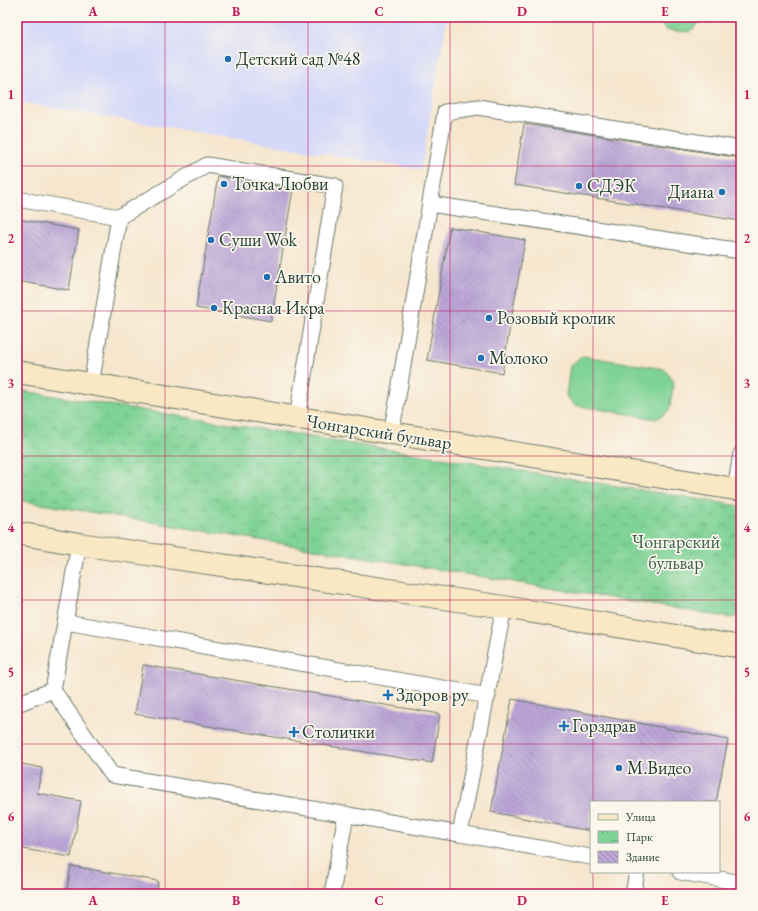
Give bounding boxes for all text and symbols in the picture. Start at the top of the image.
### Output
text: A [87,3,98,20]
text: B [232,3,240,20]
text: C [374,3,384,20]
text: D [517,3,527,20]
text: E [661,3,669,20]
place label: Детский сад №48 [236,47,360,70]
marker: Детский сад №48 [223,54,233,64]
text: 1 [8,86,15,103]
text: 1 [744,86,751,103]
place label: Точка Любви [232,172,329,195]
place label: СДЭК [587,174,636,197]
marker: Точка Любви [219,179,229,189]
place label: Диана [668,180,715,203]
marker: СДЭК [574,181,584,191]
marker: Диана [717,187,727,197]
place label: Суши Wok [219,228,298,251]
text: 2 [8,230,15,247]
text: 2 [744,230,751,247]
marker: Суши Wok [206,235,216,245]
place label: Авито [274,265,321,288]
marker: Авито [262,272,272,282]
place label: Красная Икра [222,296,325,319]
marker: Красная Икра [209,303,219,313]
place label: Розовый кролик [497,306,616,329]
marker: Розовый кролик [484,313,494,323]
place label: Молоко [489,346,548,369]
marker: Молоко [476,353,486,363]
text: 3 [8,375,15,392]
text: 3 [744,375,751,392]
street label: Чонгарский бульвар [305,409,453,454]
text: 4 [8,519,15,536]
text: 4 [744,519,751,536]
park label: Чонгарский бульвар [632,530,721,574]
text: 5 [8,664,14,681]
text: 5 [744,664,750,681]
place label: Здоров ру [396,683,469,706]
marker: Здоров ру [383,690,393,700]
place label: Горздрав [572,714,637,737]
place label: Столички [302,720,375,743]
marker: Горздрав [559,721,569,731]
marker: Столички [289,727,299,737]
place label: М.Видео [627,756,691,779]
marker: М.Видео [614,763,624,773]
legend [590,801,720,873]
text: 6 [8,808,15,825]
text: 6 [744,808,751,825]
text: Улица [625,809,656,825]
text: Парк [626,829,653,845]
text: Здание [626,849,660,865]
text: A [87,892,98,909]
text: B [232,892,240,909]
text: C [374,892,384,909]
text: D [517,892,527,909]
text: E [661,892,669,909]

